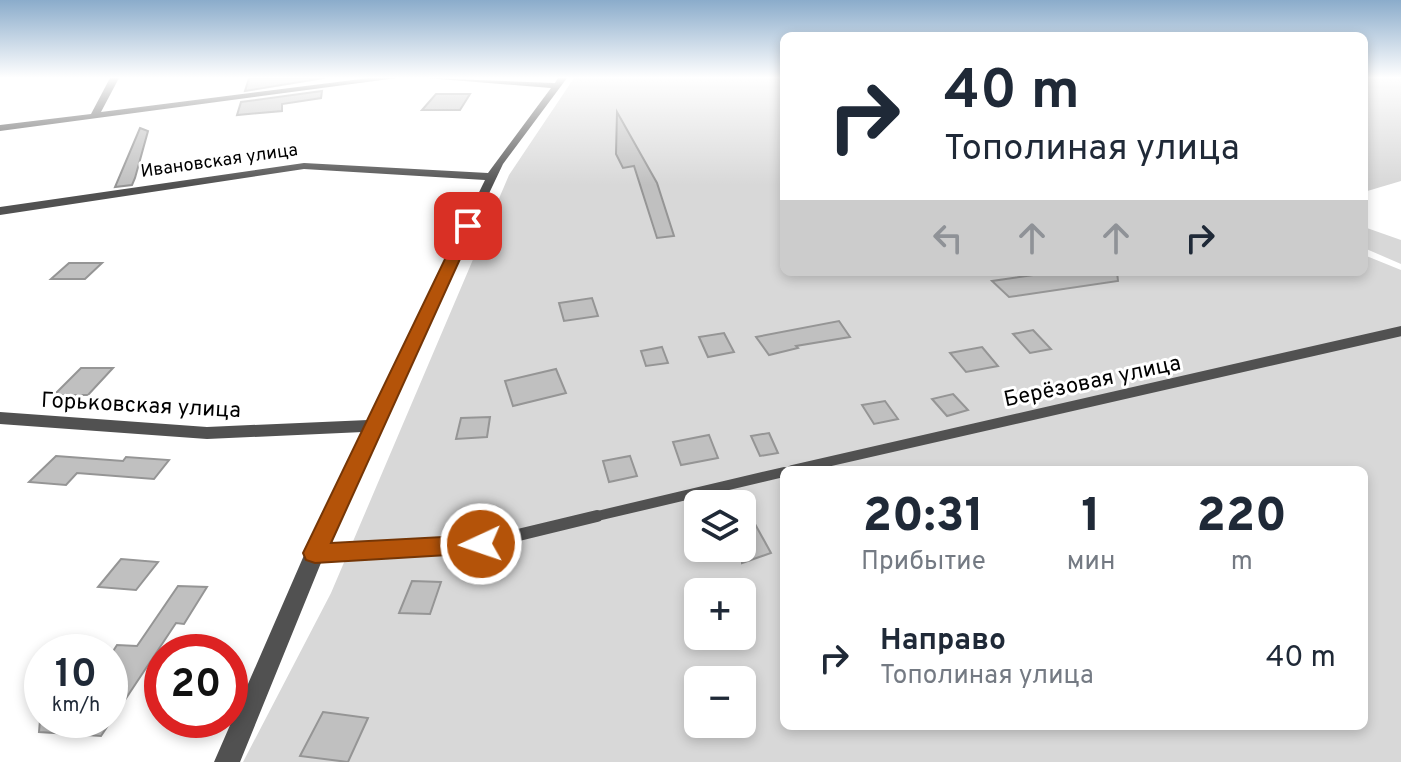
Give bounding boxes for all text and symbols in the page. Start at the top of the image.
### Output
text: 40 m [944,58,1080,128]
icon: right [812,64,916,168]
text: Тополиная улица [944,127,1240,173]
street label: Ивановская улица [139,139,299,184]
pin [434,192,502,260]
icon: arrive [446,204,490,248]
icon: left [926,216,970,260]
icon: ahead [1010,216,1054,260]
icon: ahead [1094,216,1138,260]
icon: right [1178,216,1222,260]
street label: Берёзовая улица [1002,350,1184,414]
street label: Горьковская улица [40,388,242,425]
text: 20:31 [863,488,984,548]
text: 1 [1081,488,1101,548]
text: 220 [1196,488,1287,548]
map controls [684,490,756,738]
button: layers [684,490,756,562]
position arrow [439,502,523,586]
text: Прибытие [861,546,986,579]
text: мин [1067,546,1115,579]
text: m [1231,546,1253,579]
button: + [684,578,756,650]
text: Направо [880,623,1006,660]
speed limit sign: 20 [144,634,248,738]
icon: right [812,636,856,680]
text: 40 m [1266,640,1336,677]
text: 10 [55,651,97,701]
text: Тополиная улица [880,660,1094,693]
button: − [684,666,756,738]
text: km/h [52,693,100,719]

